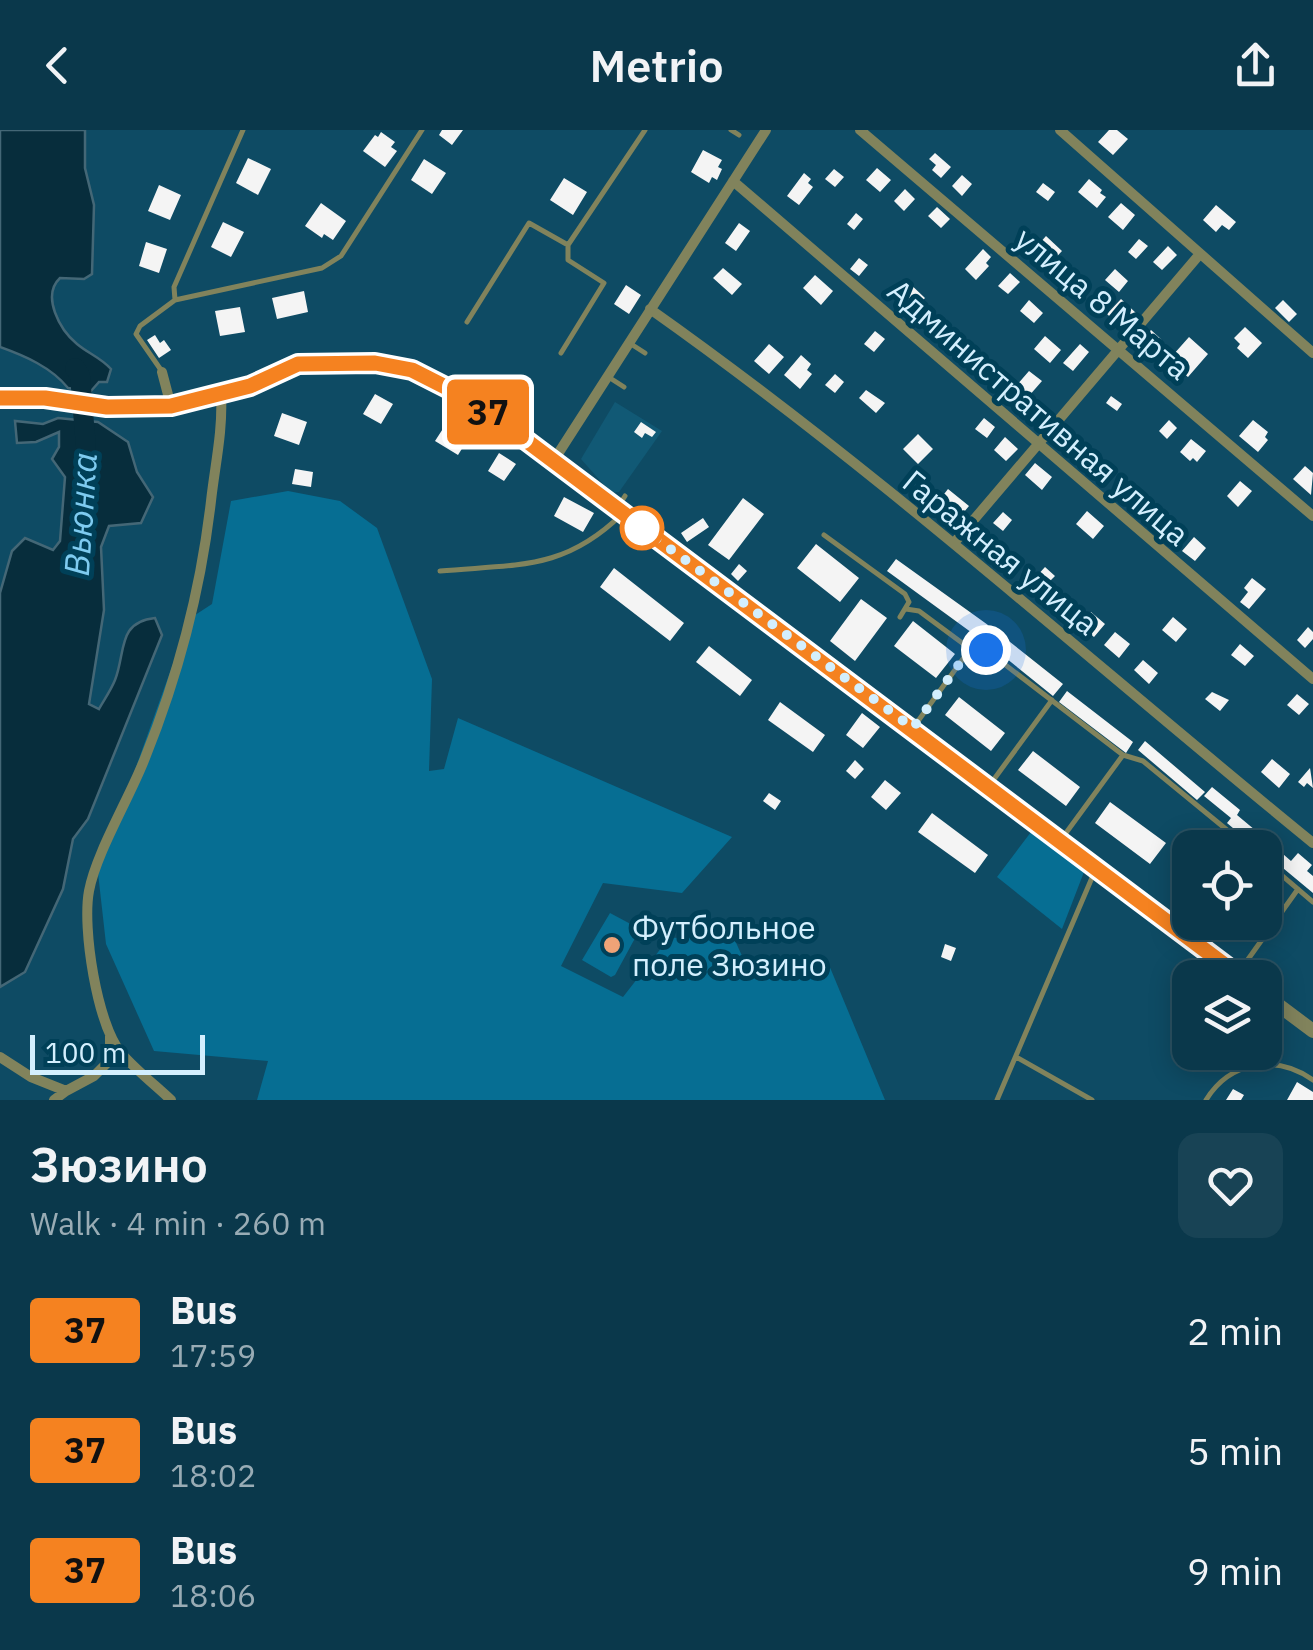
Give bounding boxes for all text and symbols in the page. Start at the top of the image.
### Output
text: Metrio [589,36,724,94]
icon: back [30,38,85,93]
icon: share [1228,38,1283,93]
street label: улица 8 Марта [1007,218,1199,388]
street label: Административная улица [879,269,1199,555]
line badge: 37 [443,380,533,444]
text: 37 [467,389,509,435]
water label: Вьюнка [53,451,107,577]
street label: Гаражная улица [895,460,1107,644]
unlabelled marker [621,507,663,549]
your location [961,625,1011,675]
map controls [1172,830,1282,1070]
button: locate [1172,830,1282,940]
place label: Футбольное поле Зюзино [632,906,827,985]
marker: Футбольное поле Зюзино [601,934,623,956]
button: layers [1172,960,1282,1070]
scale bar [30,1030,205,1074]
text: 100 m [45,1034,126,1071]
text: Зюзино [30,1133,208,1195]
button: heart [1178,1133,1283,1238]
text: Walk · 4 min · 260 m [30,1202,326,1244]
text: Bus [170,1285,237,1334]
text: 2 min [1187,1306,1283,1355]
text: 37 [64,1307,106,1353]
text: 17:59 [170,1334,256,1376]
text: Bus [170,1405,237,1454]
text: 5 min [1187,1426,1283,1475]
text: 37 [64,1427,106,1473]
text: 18:02 [170,1454,256,1496]
text: Bus [170,1525,237,1574]
text: 9 min [1187,1546,1283,1595]
text: 37 [64,1547,106,1593]
text: 18:06 [170,1574,256,1616]

